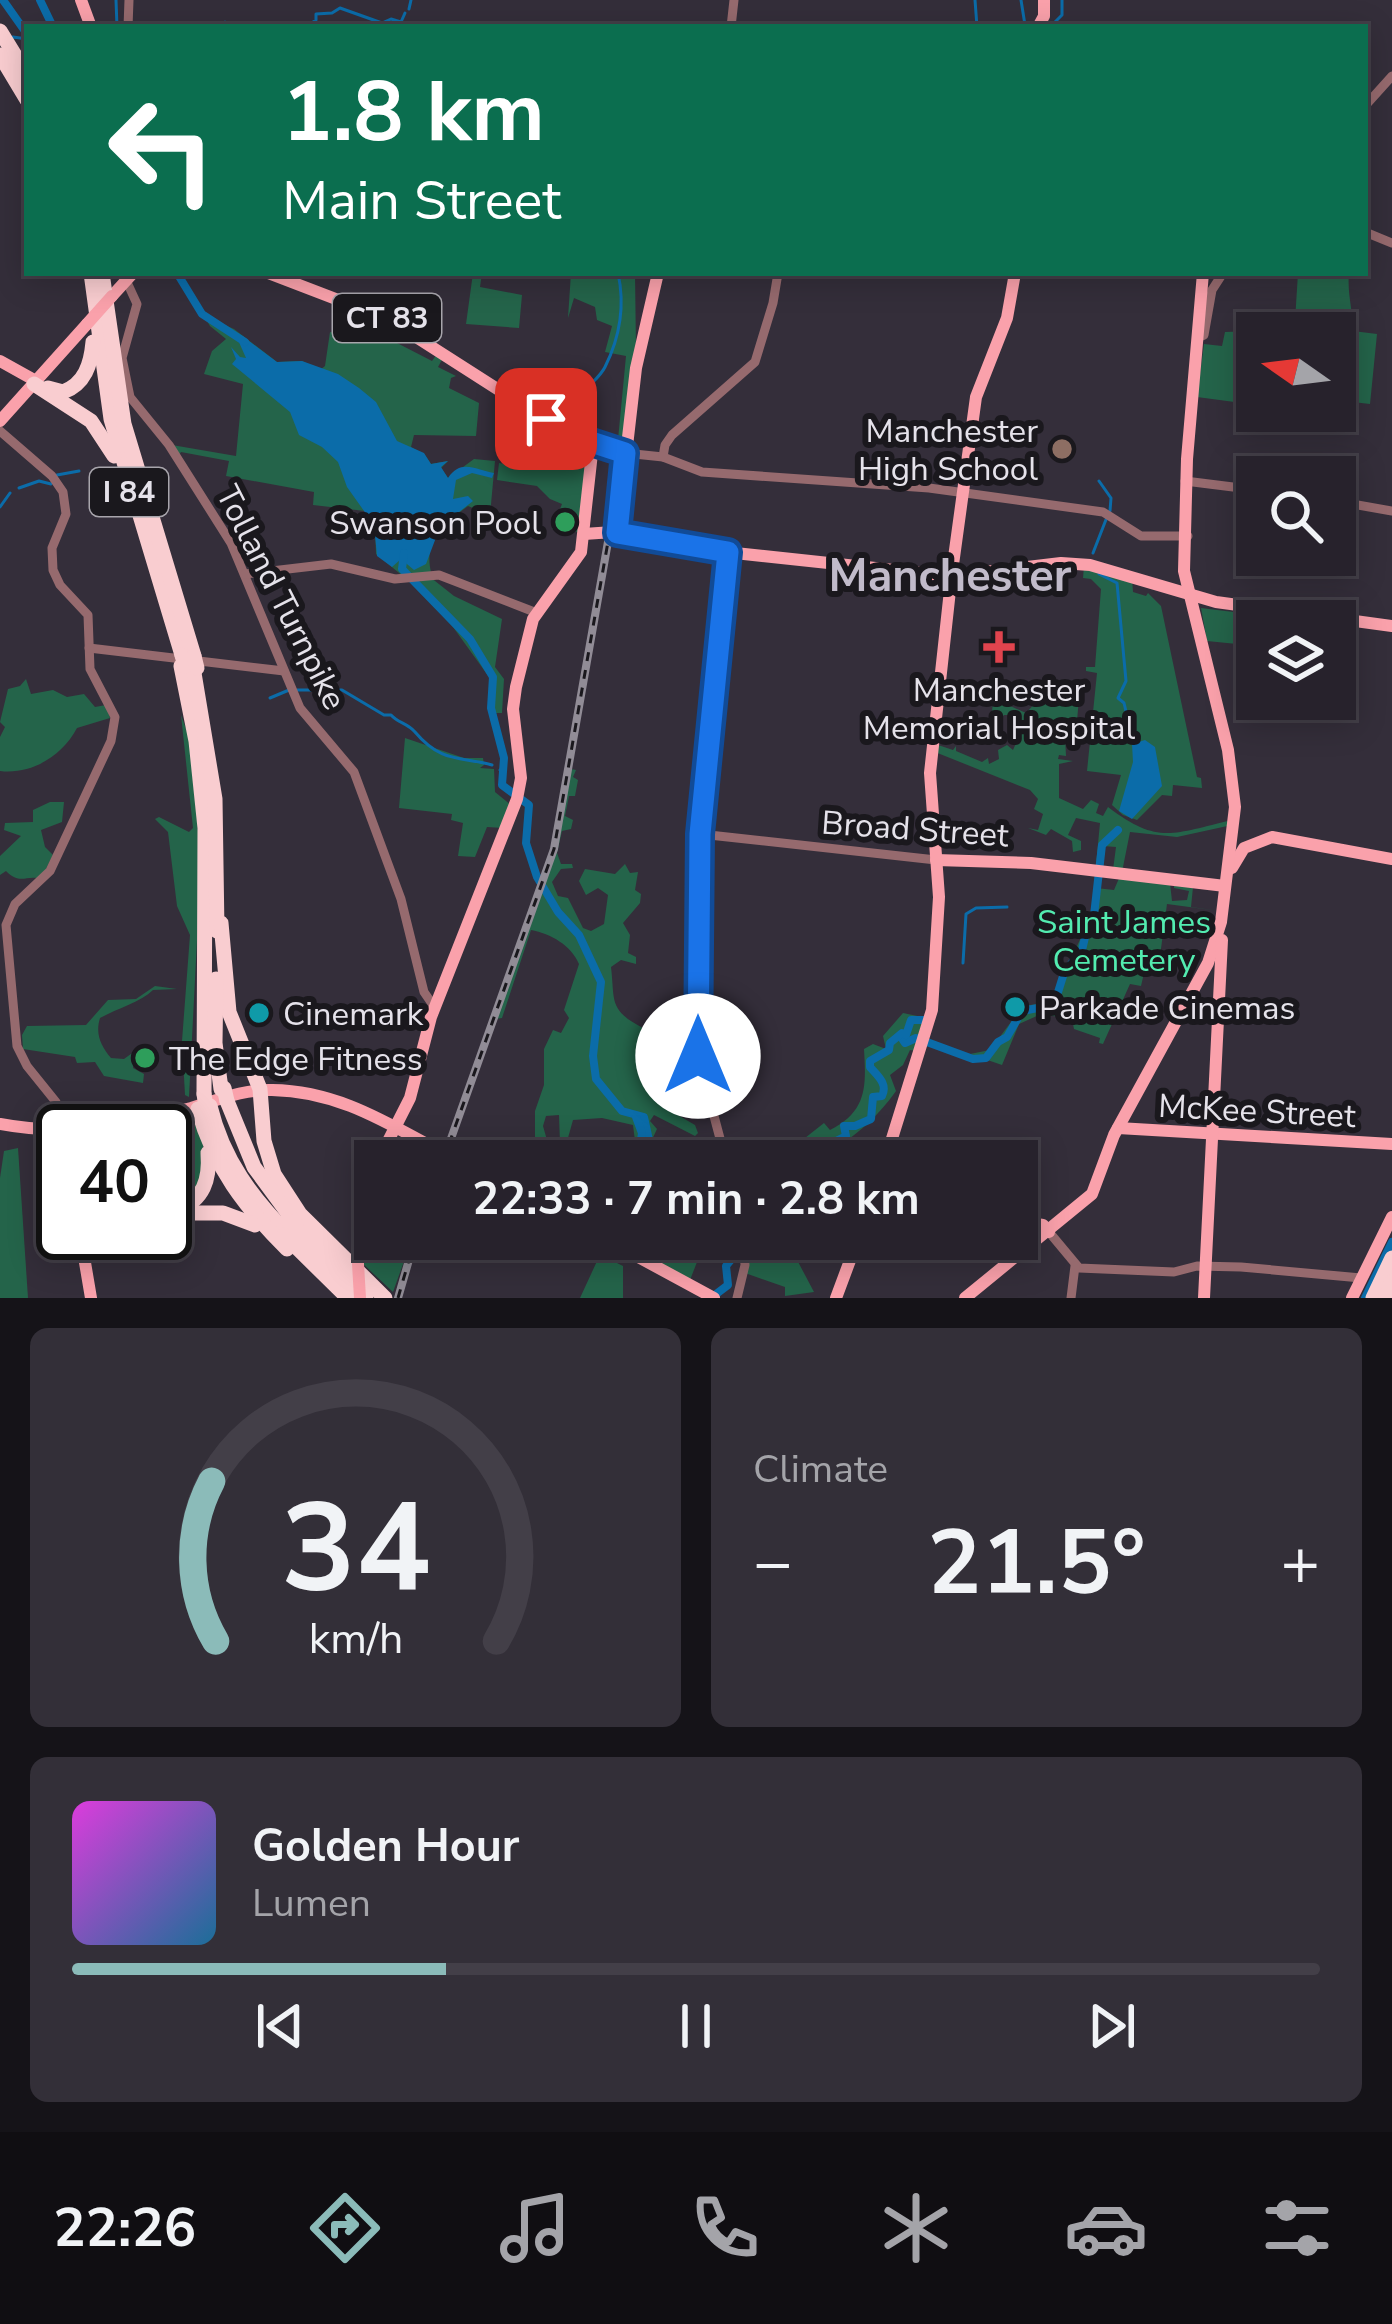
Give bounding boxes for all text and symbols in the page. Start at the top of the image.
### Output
text: 1.8 km [282,55,545,170]
icon: left [84,72,240,228]
text: Main Street [282,164,561,238]
road number: CT 83 [333,294,441,342]
north arrow [1236,312,1356,432]
map controls [1236,312,1356,720]
pin [495,368,597,470]
icon: arrive [513,386,579,452]
place label: Manchester High School [858,409,1038,492]
marker: Manchester High School [1049,436,1075,462]
button: search [1236,456,1356,576]
road number: I 84 [90,468,168,516]
street label: Tolland Turnpike [205,478,357,718]
place label: Swanson Pool [329,501,541,546]
marker: Swanson Pool [552,509,578,535]
district label: Manchester [829,546,1072,607]
button: layers [1236,600,1356,720]
marker: Manchester Memorial Hospital [983,631,1015,663]
place label: Manchester Memorial Hospital [863,668,1136,751]
street label: Broad Street [820,801,1010,859]
park label: Saint James Cemetery [1037,900,1211,983]
place label: Parkade Cinemas [1039,986,1295,1031]
place label: Cinemark [283,992,424,1037]
position arrow [635,993,761,1119]
marker: Parkade Cinemas [1002,994,1028,1020]
marker: Cinemark [246,1000,272,1026]
place label: The Edge Fitness [169,1037,423,1082]
marker: The Edge Fitness [132,1045,158,1071]
street label: McKee Street [1157,1084,1357,1139]
speed limit sign: 40 [36,1104,192,1260]
text: 22:33 · 7 min · 2.8 km [472,1169,920,1230]
text: Climate [753,1443,888,1496]
text: 34 [281,1464,430,1634]
text: 21.5° [927,1502,1146,1625]
text: − [753,1518,793,1608]
text: + [1280,1518,1320,1608]
text: km/h [308,1609,403,1667]
text: Golden Hour [252,1816,519,1877]
text: Lumen [252,1877,371,1930]
icon: previous [247,1993,313,2059]
icon: pause [663,1993,729,2059]
icon: next [1079,1993,1145,2059]
icon: directions [303,2186,387,2270]
icon: music [493,2186,577,2270]
icon: phone [683,2186,767,2270]
icon: climate [874,2186,958,2270]
icon: car [1064,2186,1148,2270]
icon: filters [1255,2186,1339,2270]
text: 22:26 [53,2191,196,2265]

